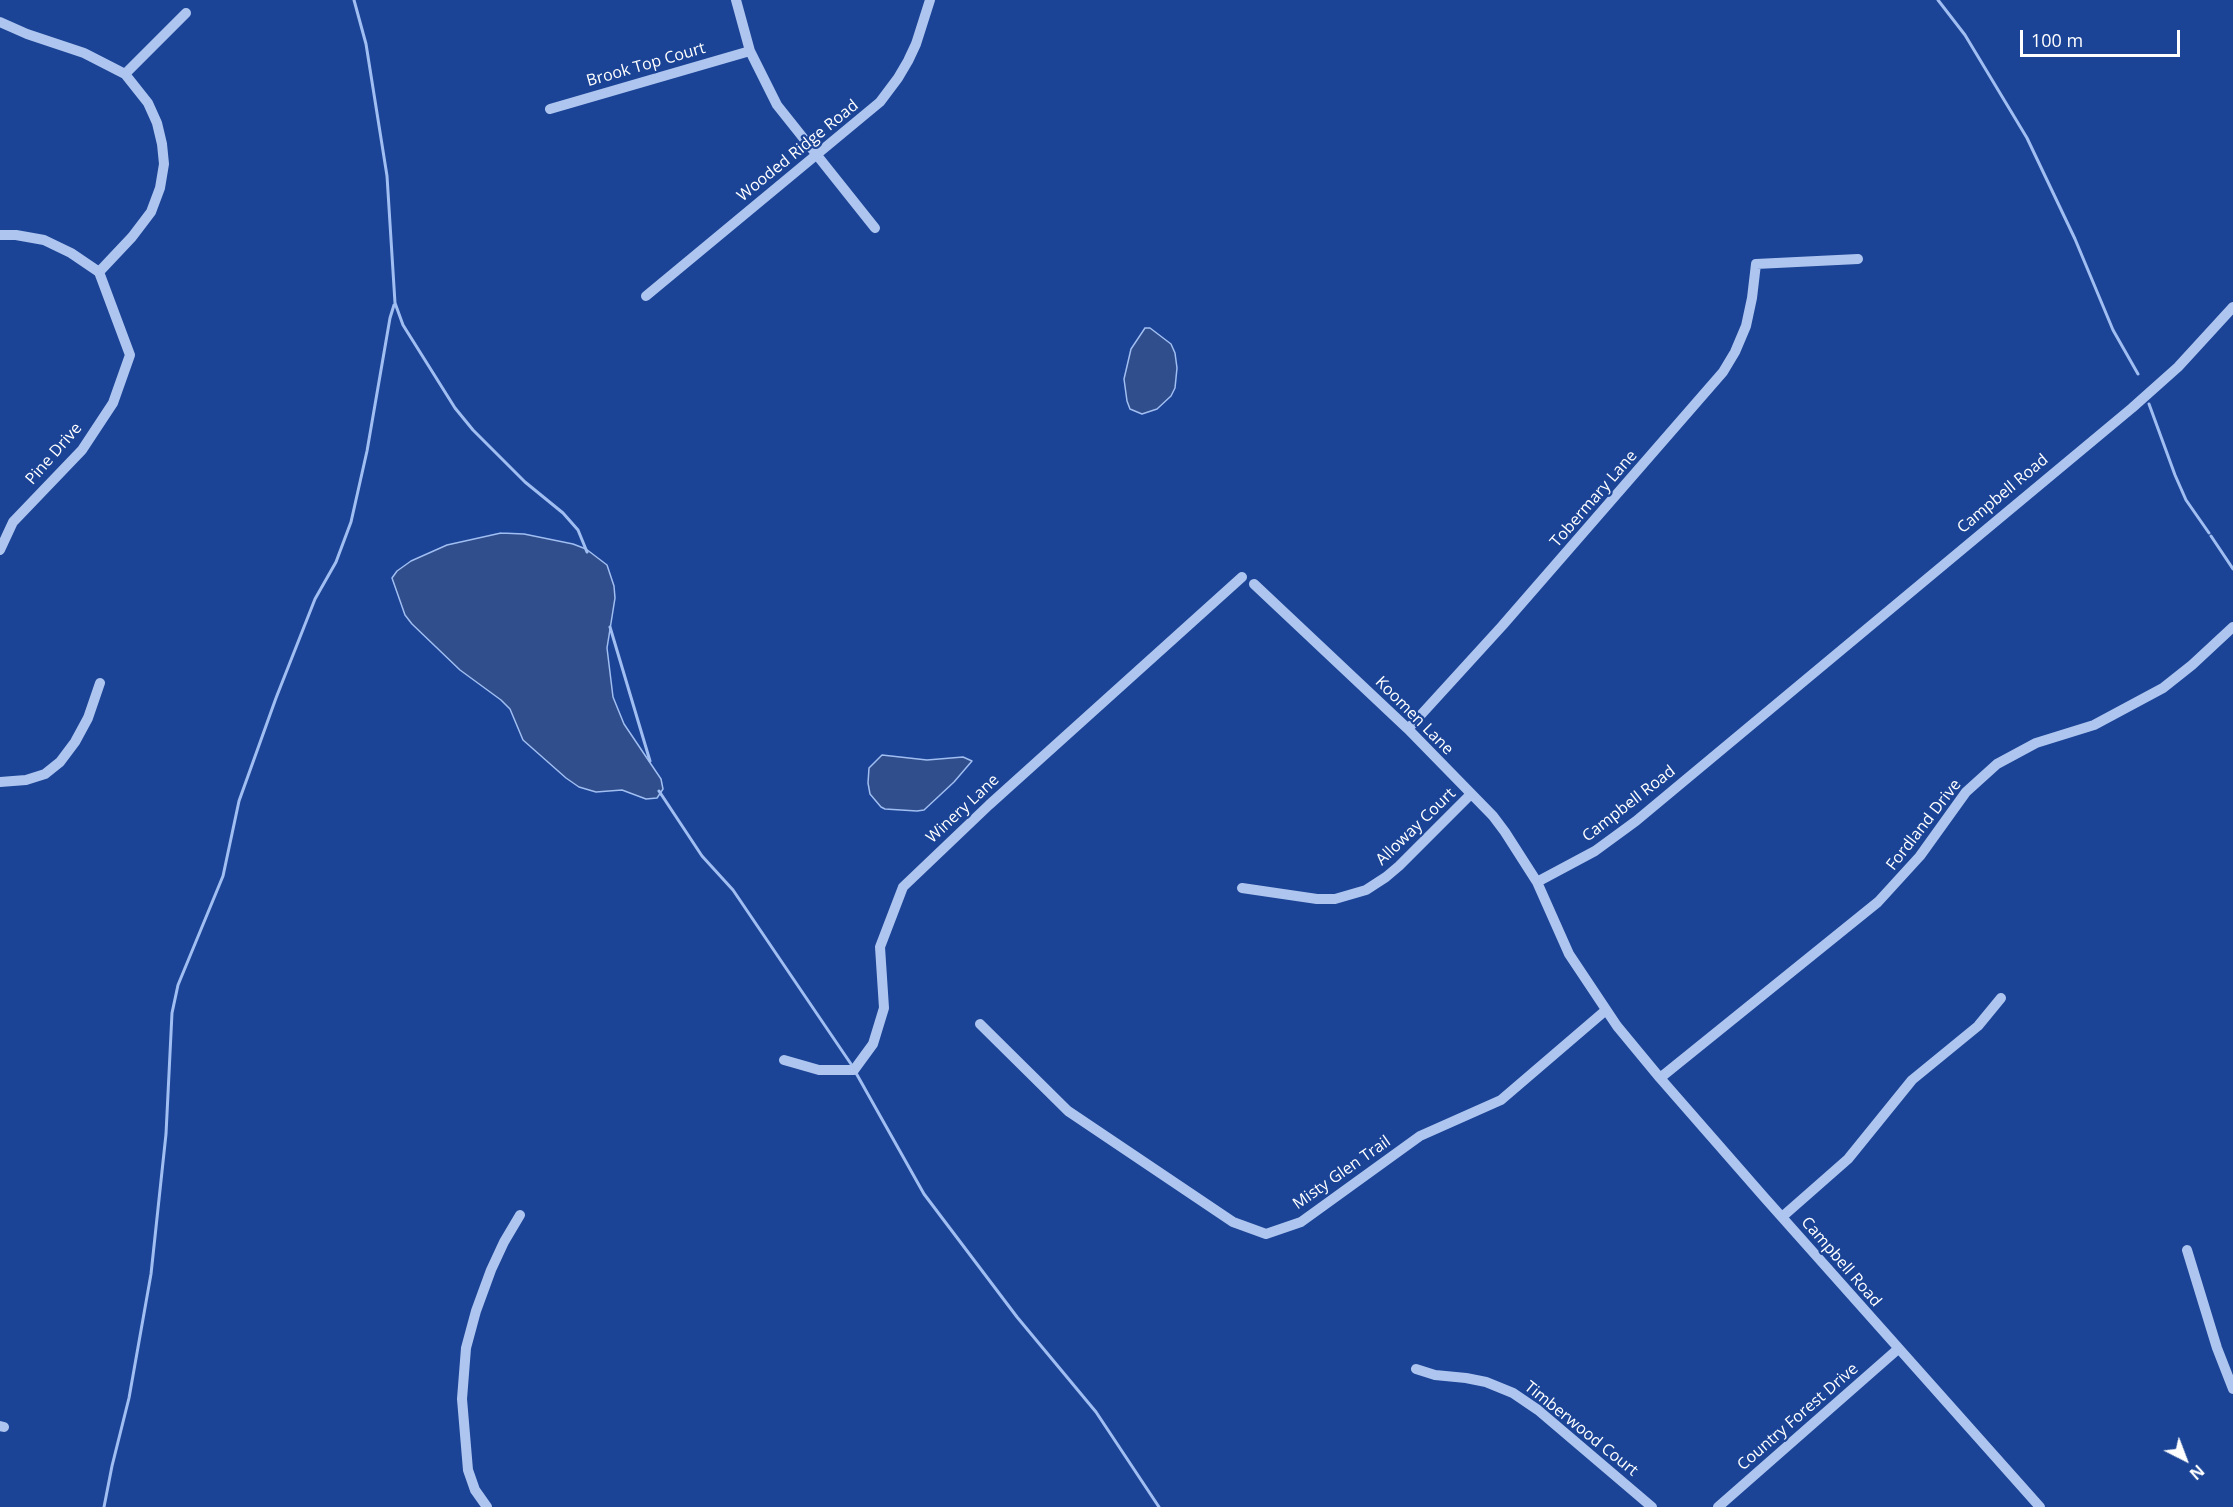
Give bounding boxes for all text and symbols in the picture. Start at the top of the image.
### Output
scale bar [2023,18,2184,56]
text: 100 m [2031,28,2083,52]
street label: Brook Top Court [584,39,708,91]
street label: Wooded Ridge Road [733,96,863,206]
street label: Pine Drive [22,419,86,489]
street label: Tobermary Lane [1547,447,1641,551]
street label: Campbell Road [1954,450,2052,538]
street label: Koomen Lane [1371,673,1457,759]
street label: Campbell Road [1579,762,1679,846]
street label: Winery Lane [923,770,1003,848]
street label: Fordland Drive [1883,776,1965,874]
street label: Alloway Court [1372,784,1460,870]
street label: Misty Glen Trail [1289,1132,1395,1214]
street label: Campbell Road [1797,1213,1885,1311]
street label: Country Forest Drive [1734,1359,1862,1475]
street label: Timberwood Court [1520,1377,1642,1481]
north arrow [2155,1429,2215,1489]
text: N [2185,1460,2209,1485]

